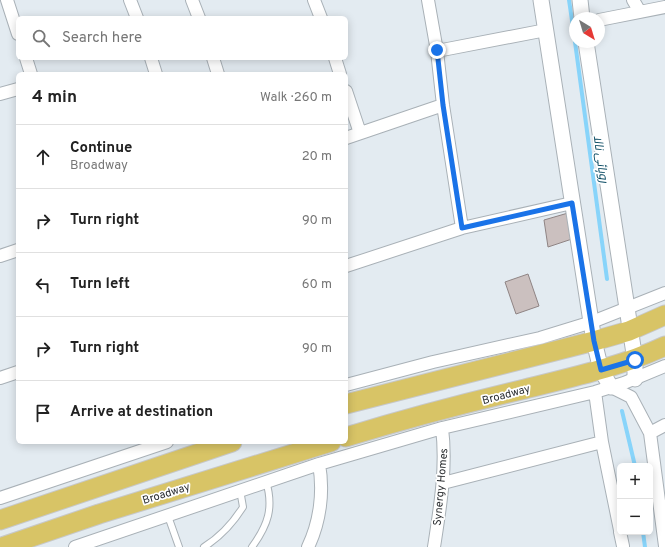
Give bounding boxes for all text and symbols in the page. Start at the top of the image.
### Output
north arrow [569,12,605,48]
search box [16,16,348,60]
icon: search [30,27,52,49]
text: Search here [62,29,142,48]
route end [428,41,446,59]
text: 4 min [32,87,77,109]
text: Walk · 260 m [260,90,332,106]
water label: روہائی نالا [589,135,611,185]
text: Continue [70,139,132,158]
icon: ahead [32,146,54,168]
text: 20 m [302,149,332,165]
text: Broadway [70,158,128,174]
icon: right [32,210,54,232]
text: Turn right [70,211,139,230]
text: 90 m [302,213,332,229]
icon: left [32,274,54,296]
text: Turn left [70,275,130,294]
text: 60 m [302,277,332,293]
icon: right [32,338,54,360]
text: Turn right [70,339,139,358]
text: 90 m [302,341,332,357]
route start [626,351,644,369]
street label: Broadway [481,382,532,408]
icon: arrive [32,402,54,424]
text: Arrive at destination [70,403,213,422]
street label: Synergy Homes [431,448,451,526]
map controls [617,463,653,535]
button: + [617,463,653,499]
street label: Broadway [141,480,192,508]
button: − [617,499,653,535]

